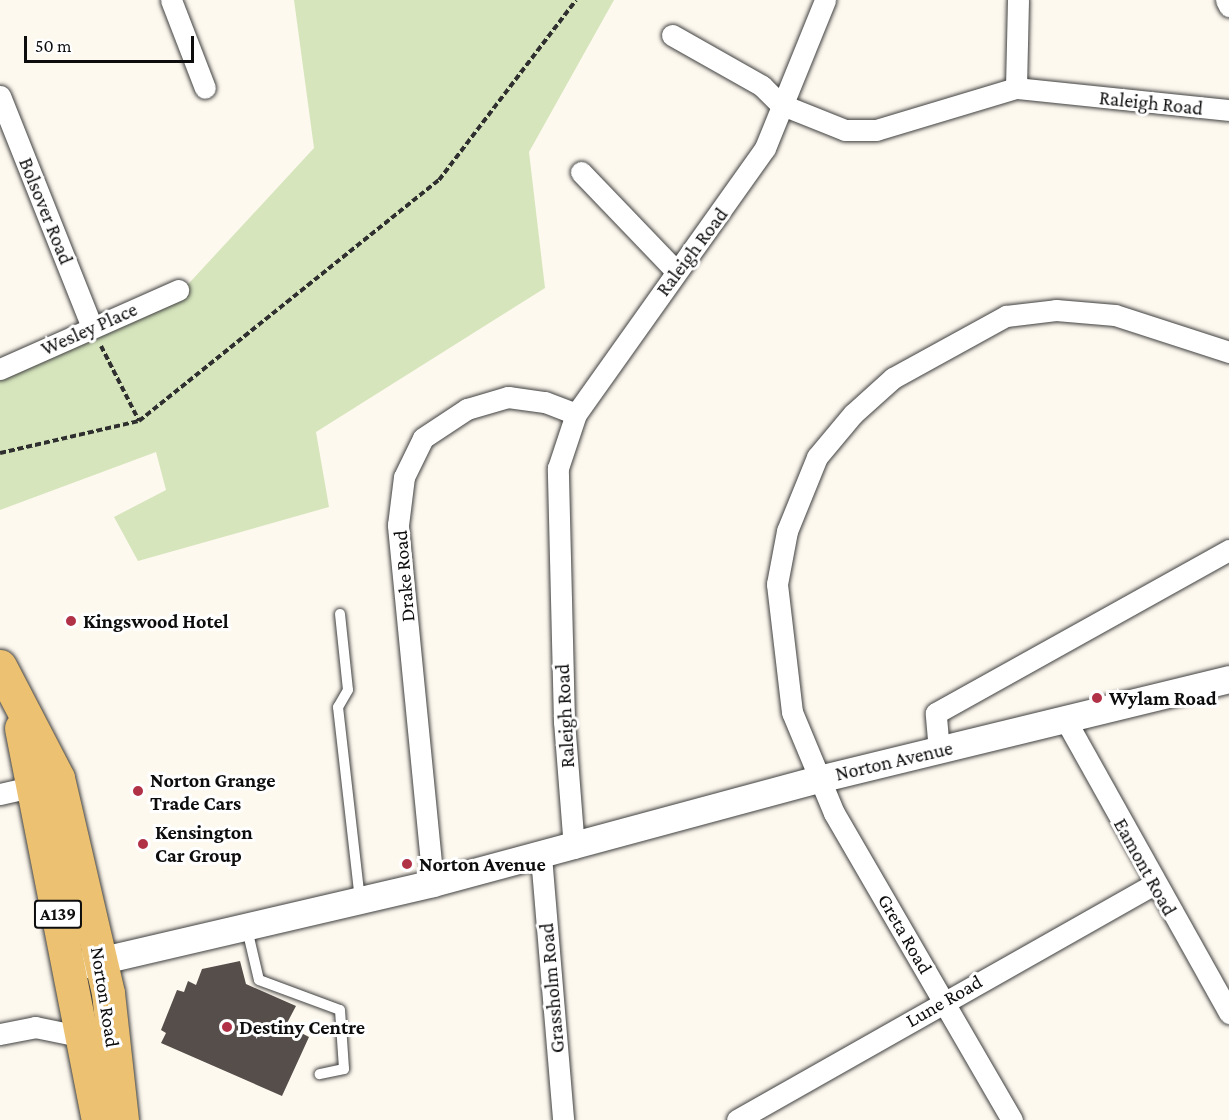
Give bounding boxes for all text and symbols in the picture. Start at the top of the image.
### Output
scale bar [27,24,196,62]
text: 50 m [35,36,72,56]
street label: Raleigh Road [1098,86,1204,120]
street label: Bolsover Road [14,154,78,268]
street label: Raleigh Road [651,203,733,301]
street label: Wesley Place [37,297,141,361]
street label: Drake Road [388,529,420,623]
place label: Kingswood Hotel [83,609,229,633]
marker: Kingswood Hotel [64,614,78,628]
street label: Raleigh Road [550,663,580,769]
place label: Wylam Road [1109,686,1217,710]
marker: Wylam Road [1090,691,1104,705]
street label: Norton Avenue [833,736,955,786]
place label: Norton Grange Trade Cars [150,768,276,815]
marker: Norton Grange Trade Cars [131,784,145,798]
street label: Eamont Road [1108,814,1182,920]
place label: Kensington Car Group [155,820,253,867]
marker: Kensington Car Group [136,837,150,851]
place label: Norton Avenue [419,852,546,876]
marker: Norton Avenue [400,857,414,871]
street label: Greta Road [873,890,937,978]
road number: A139 [32,899,84,929]
street label: Grassholm Road [534,922,570,1054]
street label: Norton Road [85,945,125,1049]
street label: Lune Road [902,970,986,1032]
place label: Destiny Centre [239,1015,365,1039]
marker: Destiny Centre [220,1020,234,1034]

